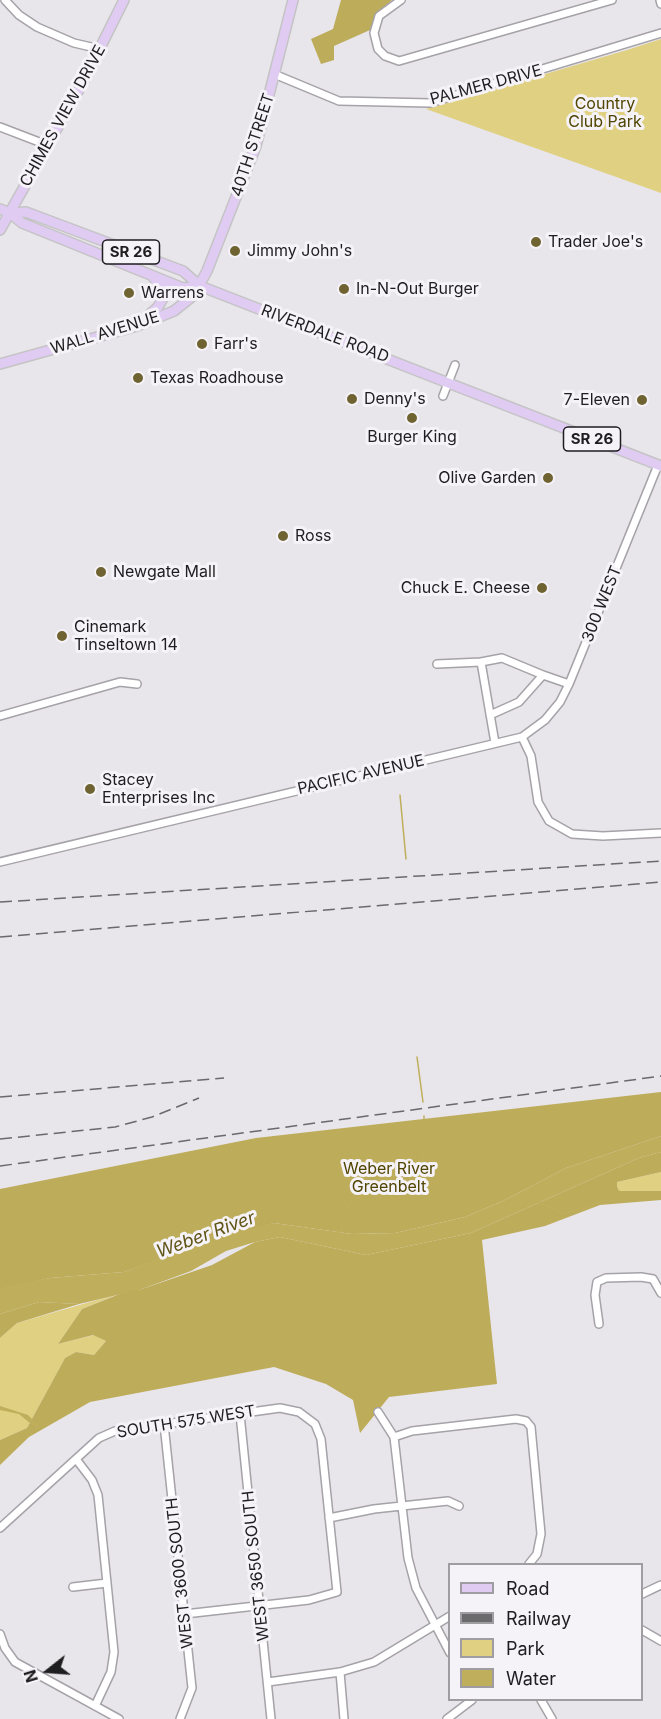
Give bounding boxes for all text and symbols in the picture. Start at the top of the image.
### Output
street label: CHIMES VIEW DRIVE [16,42,110,190]
street label: PALMER DRIVE [428,61,544,109]
street label: 40TH STREET [227,91,279,199]
park label: Country Club Park [568,94,642,132]
place label: Trader Joe's [548,232,643,252]
marker: Trader Joe's [529,235,543,249]
road number: SR 26 [102,240,160,264]
place label: Jimmy John's [247,241,352,261]
marker: Jimmy John's [228,244,242,258]
place label: In-N-Out Burger [356,279,479,299]
marker: In-N-Out Burger [337,282,351,296]
place label: Warrens [141,283,204,303]
marker: Warrens [122,286,136,300]
street label: RIVERDALE ROAD [258,301,392,367]
street label: WALL AVENUE [48,307,162,359]
place label: Farr's [214,334,258,354]
marker: Farr's [195,337,209,351]
place label: Texas Roadhouse [150,368,284,388]
marker: Texas Roadhouse [131,371,145,385]
place label: Denny's [364,389,426,409]
place label: 7-Eleven [564,390,630,410]
marker: Denny's [345,392,359,406]
marker: 7-Eleven [635,393,649,407]
marker: Burger King [405,411,419,425]
place label: Burger King [367,427,457,447]
road number: SR 26 [564,427,620,451]
place label: Olive Garden [438,468,536,488]
marker: Olive Garden [541,471,555,485]
place label: Ross [295,526,332,546]
marker: Ross [276,529,290,543]
place label: Newgate Mall [113,562,216,582]
street label: 300 WEST [578,563,626,645]
marker: Newgate Mall [94,565,108,579]
place label: Chuck E. Cheese [401,578,530,598]
marker: Chuck E. Cheese [535,581,549,595]
place label: Cinemark Tinseltown 14 [74,617,178,655]
marker: Cinemark Tinseltown 14 [55,629,69,643]
street label: PACIFIC AVENUE [296,751,426,799]
place label: Stacey Enterprises Inc [102,770,215,808]
marker: Stacey Enterprises Inc [83,782,97,796]
park label: Weber River Greenbelt [343,1159,435,1197]
water label: Weber River [154,1207,258,1263]
street label: SOUTH 575 WEST [115,1402,257,1442]
street label: WEST 3650 SOUTH [239,1490,273,1642]
street label: WEST 3600 SOUTH [163,1497,197,1649]
legend [448,1563,643,1701]
text: Road [506,1578,549,1599]
text: Railway [506,1608,571,1629]
text: Park [506,1638,545,1659]
north arrow [18,1641,78,1701]
text: N [19,1668,42,1685]
text: Water [506,1668,556,1689]

